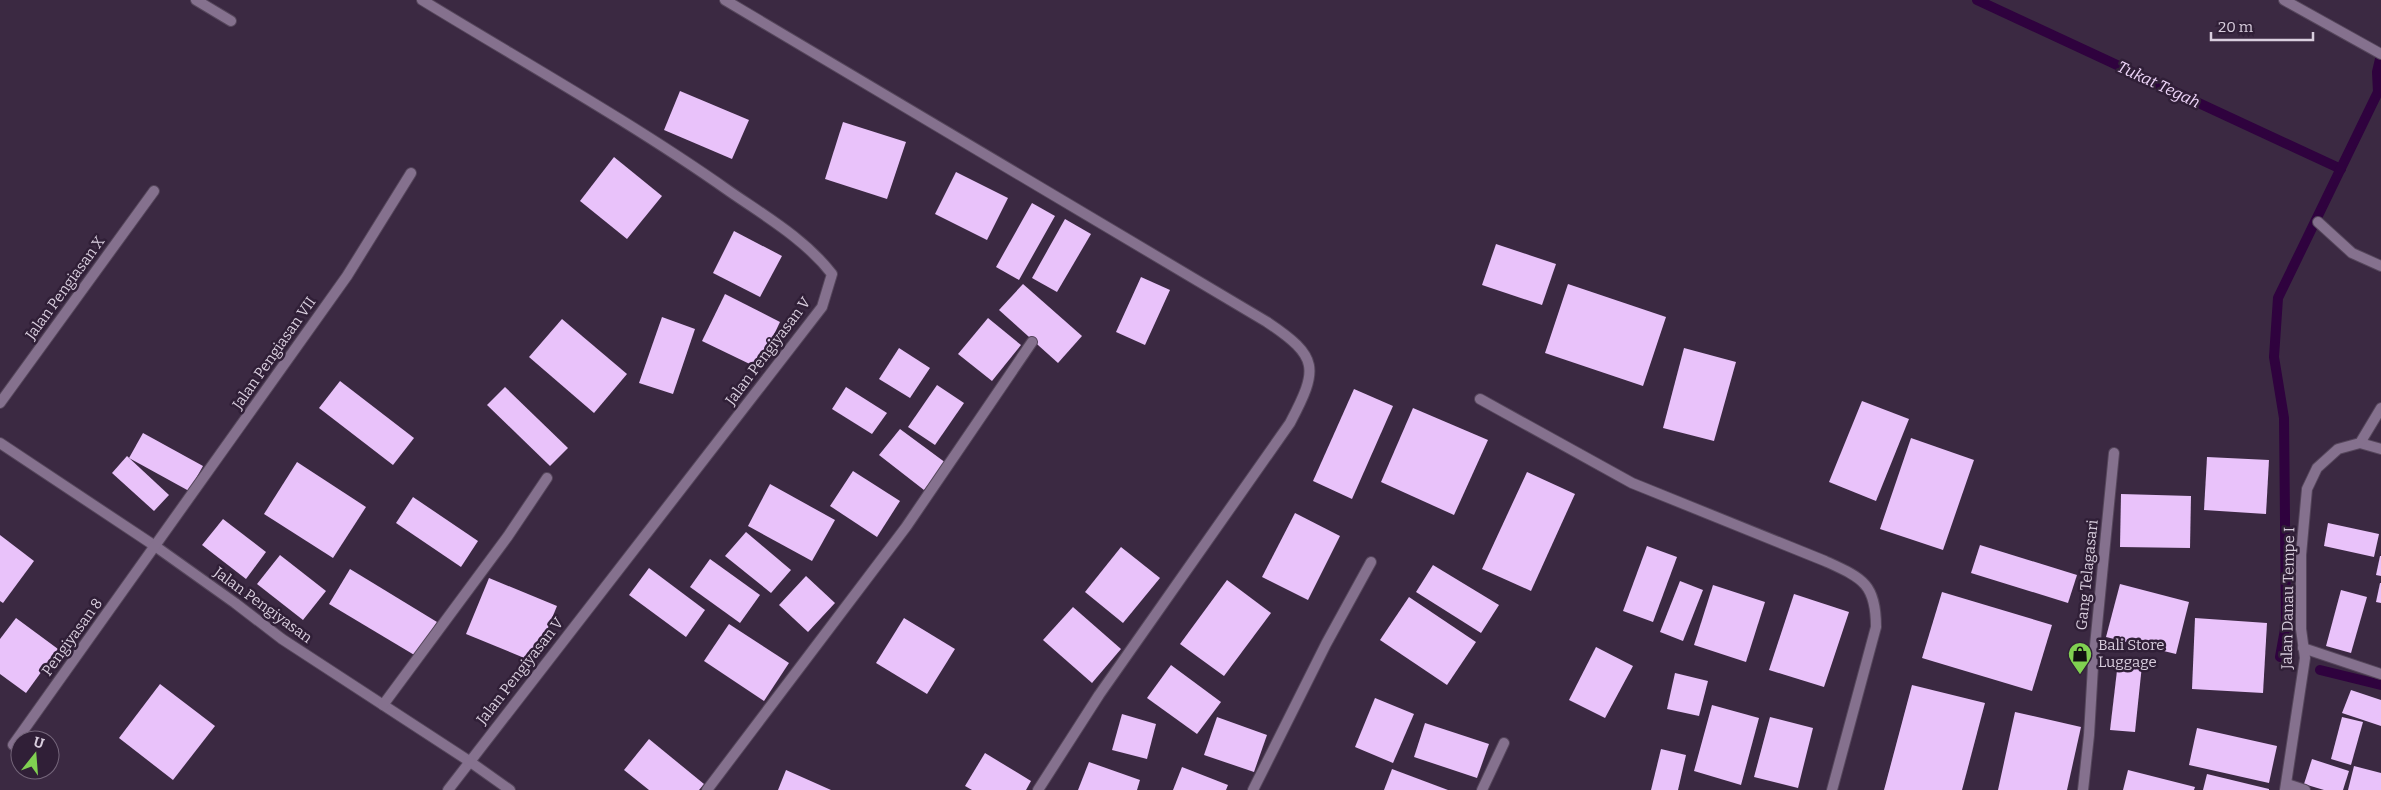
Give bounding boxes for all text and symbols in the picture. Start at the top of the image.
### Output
scale bar [2211,10,2314,42]
text: 20 m [2218,18,2254,36]
water label: Tukat Tegah [2114,57,2203,112]
street label: Jalan Pengiasan X [21,233,109,344]
street label: Jalan Pengiasan VII [228,293,320,414]
street label: Jalan Pengiyasan V [721,293,815,409]
street label: Gang Telagasari [2072,518,2102,631]
street label: Jalan Danau Tempe I [2278,527,2298,670]
street label: Jalan Pengiyasan [209,563,316,647]
street label: Pengiyasan 8 [38,595,106,679]
street label: Jalan Pengiyasan V [472,614,568,729]
place label: Bali Store Luggage [2098,636,2164,671]
shop icon: Bali Store Luggage [2067,641,2093,675]
north arrow [10,730,60,780]
text: U [31,733,47,753]

